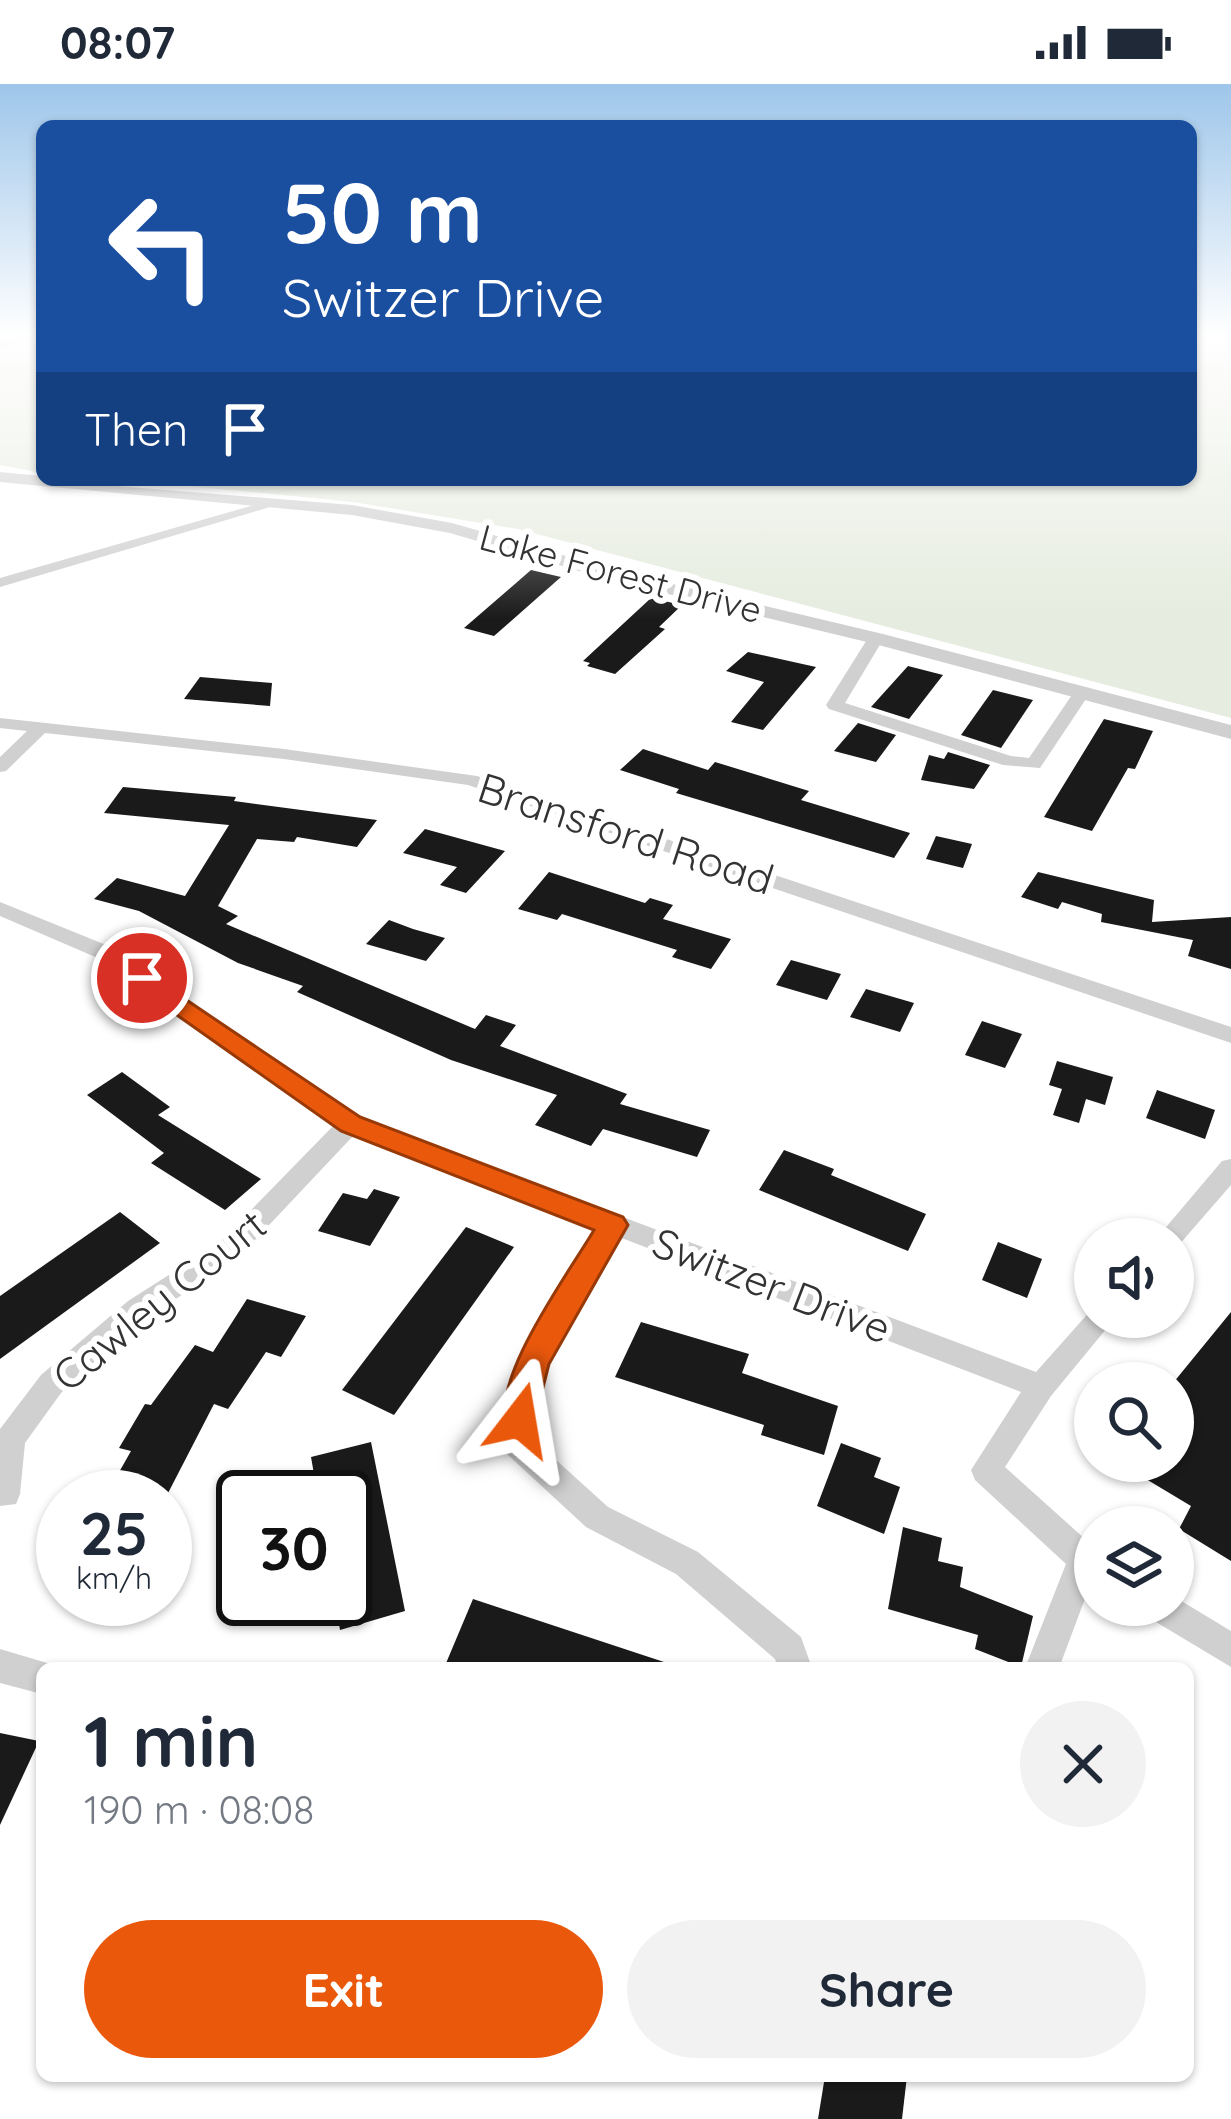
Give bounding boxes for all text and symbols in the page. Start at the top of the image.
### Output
text: 08:07 [60,14,175,70]
text: 50 m [282,159,483,264]
icon: left [84,168,240,324]
text: Switzer Drive [282,263,604,331]
icon: arrive [212,396,278,462]
text: Then [84,401,188,457]
street label: Lake Forest Drive [475,514,767,632]
street label: Bransford Road [471,760,781,906]
pin [91,927,193,1029]
icon: arrive [109,945,175,1011]
street label: Cawley Court [42,1198,276,1402]
street label: Switzer Drive [646,1215,898,1355]
map controls [1074,1218,1194,1626]
button: sound [1074,1218,1194,1338]
position arrow [457,1357,583,1483]
button: search [1074,1362,1194,1482]
speed limit sign: 30 [216,1470,372,1626]
text: 25 [80,1495,148,1570]
button: layers [1074,1506,1194,1626]
text: km/h [76,1559,152,1597]
text: 1 min [84,1695,258,1785]
button: close [1020,1701,1146,1827]
text: 190 m · 08:08 [84,1785,314,1834]
button: Exit [84,1920,603,2058]
button: Share [627,1920,1146,2058]

